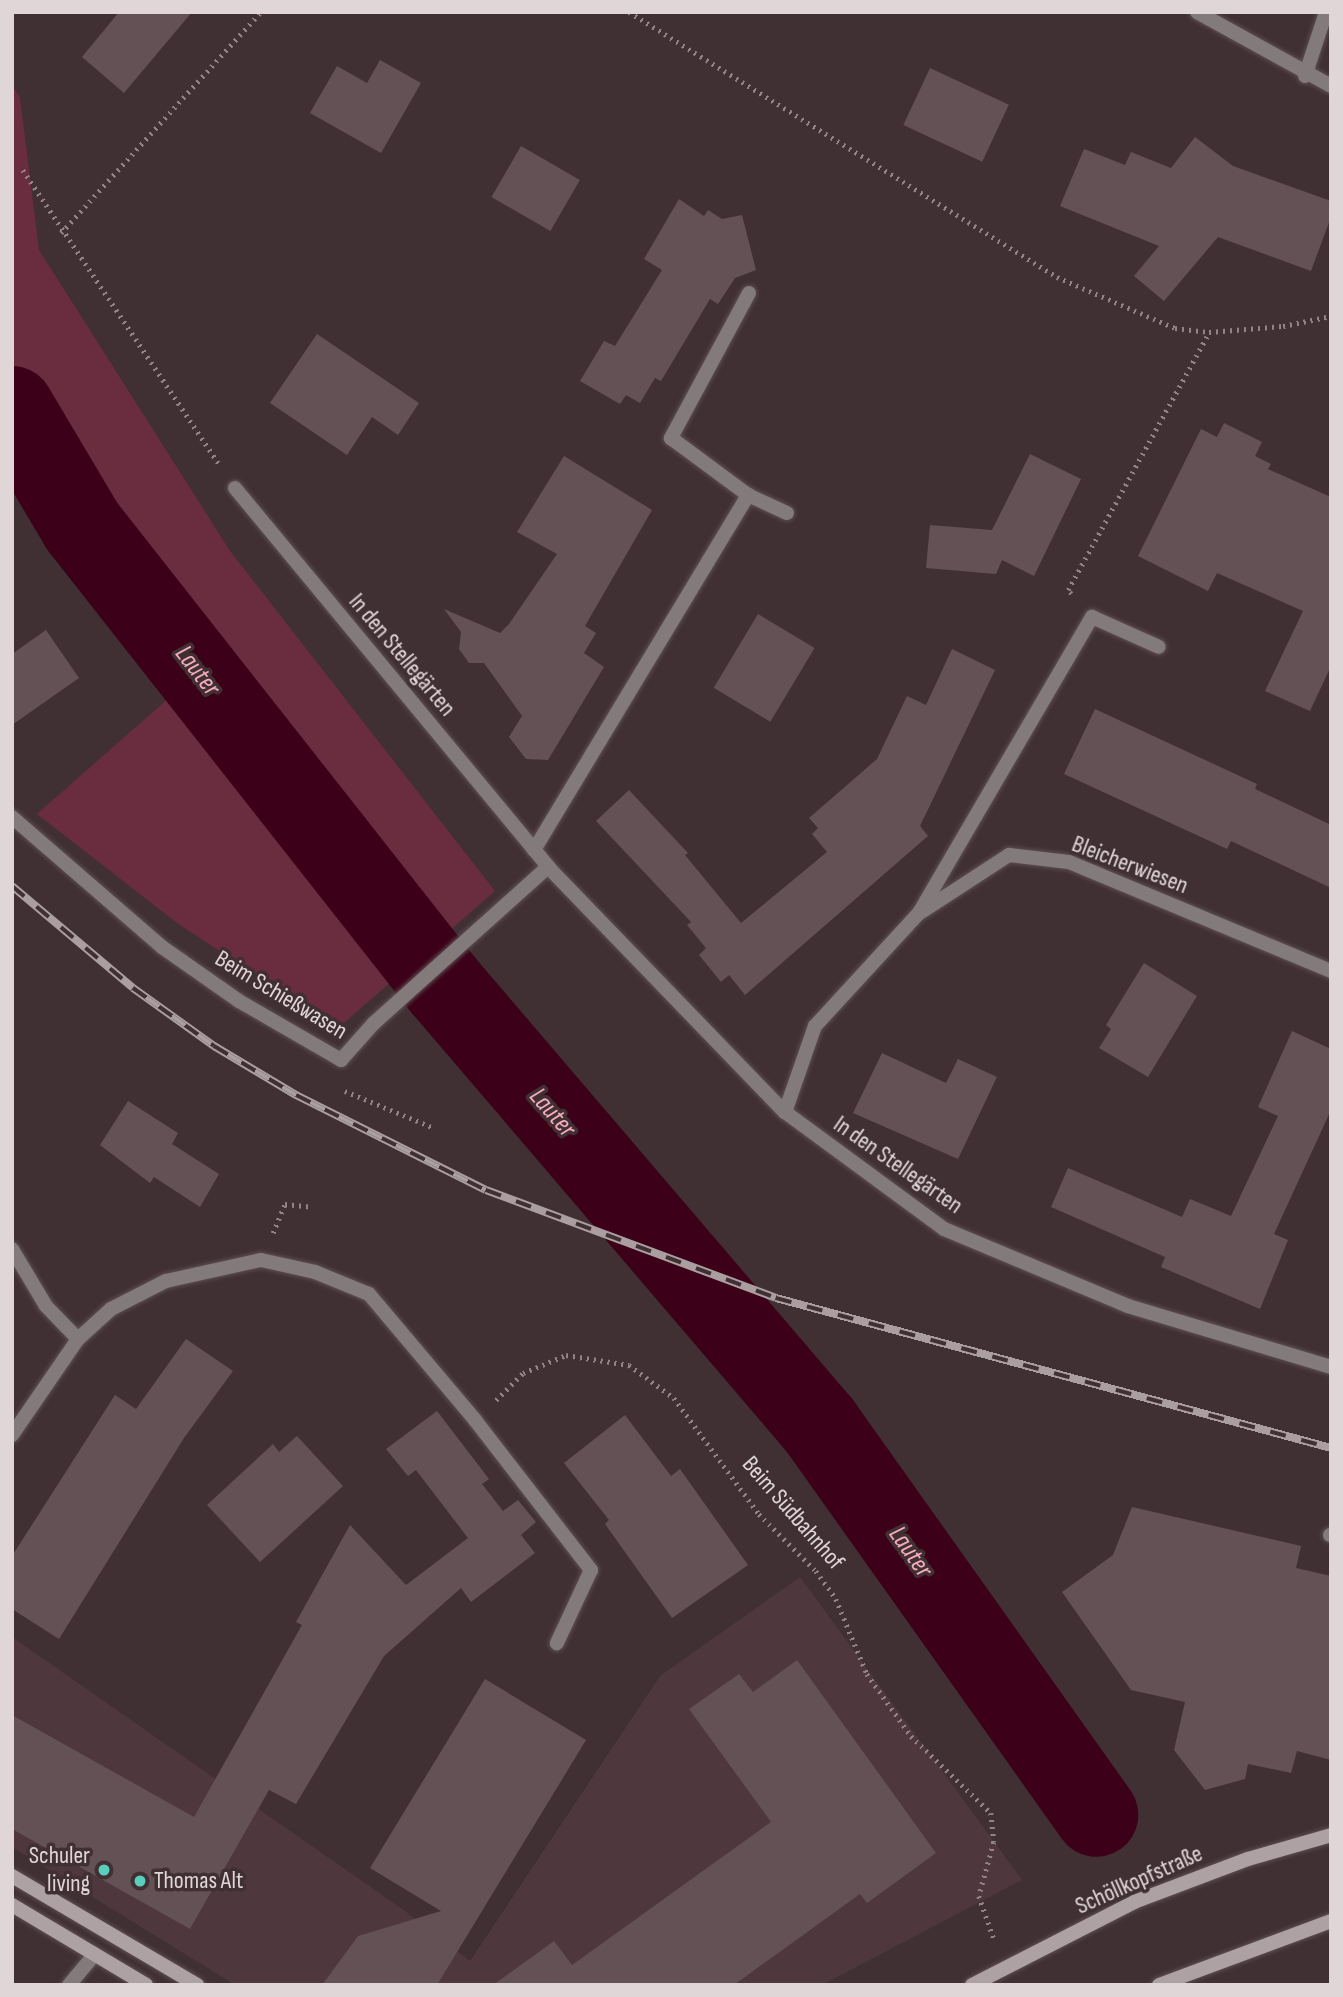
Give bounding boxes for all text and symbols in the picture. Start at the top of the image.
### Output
street label: In den Stellegärten [342,588,462,722]
water label: Lauter [168,640,226,702]
street label: Bleicherwiesen [1068,830,1192,900]
street label: Beim Schießwasen [210,944,352,1046]
water label: Lauter [522,1082,582,1144]
street label: In den Stellegärten [828,1110,968,1220]
street label: Beim Südbahnhof [736,1450,850,1576]
water label: Lauter [881,1520,939,1584]
street label: Schöllkopfstraße [1071,1839,1207,1921]
place label: Schuler living [29,1842,90,1898]
marker: Schuler living [96,1862,112,1878]
place label: Thomas Alt [154,1867,243,1895]
marker: Thomas Alt [132,1873,148,1889]

